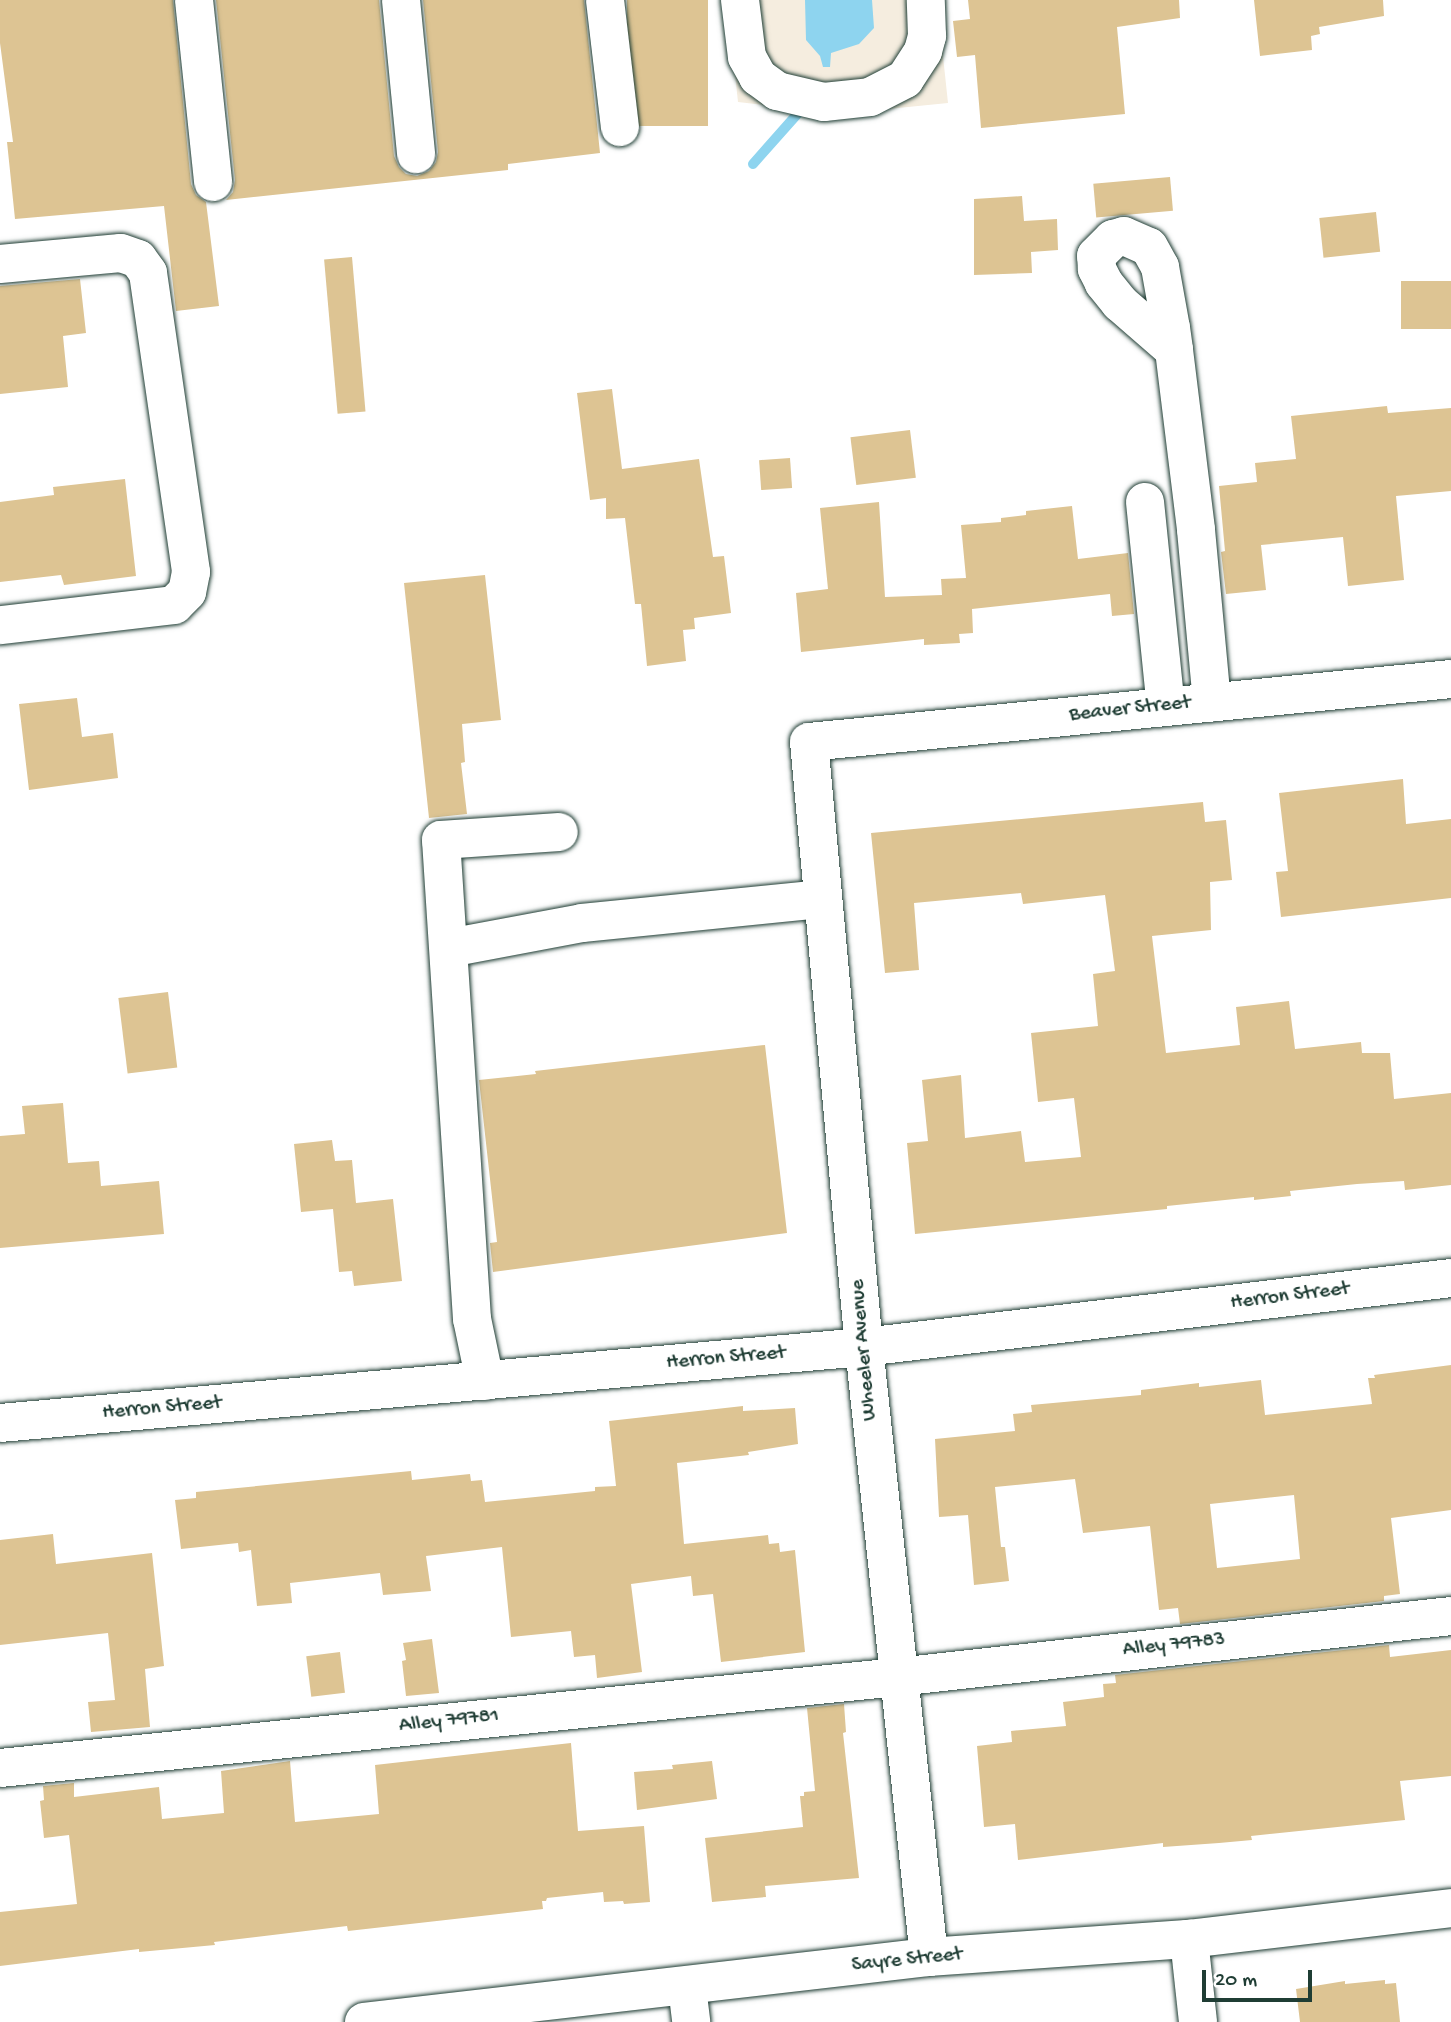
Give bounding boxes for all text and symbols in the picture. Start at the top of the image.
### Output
street label: Beaver Street [1068,691,1192,729]
street label: Herron Street [1229,1277,1351,1317]
street label: Wheeler Avenue [846,1278,884,1422]
street label: Herron Street [665,1341,787,1377]
street label: Herron Street [101,1391,223,1427]
street label: Alley 79783 [1122,1628,1226,1664]
street label: Alley 79781 [398,1704,500,1740]
street label: Sayre Street [850,1943,964,1979]
scale bar [1206,1955,1316,1999]
text: 20 m [1215,1969,1257,1994]

